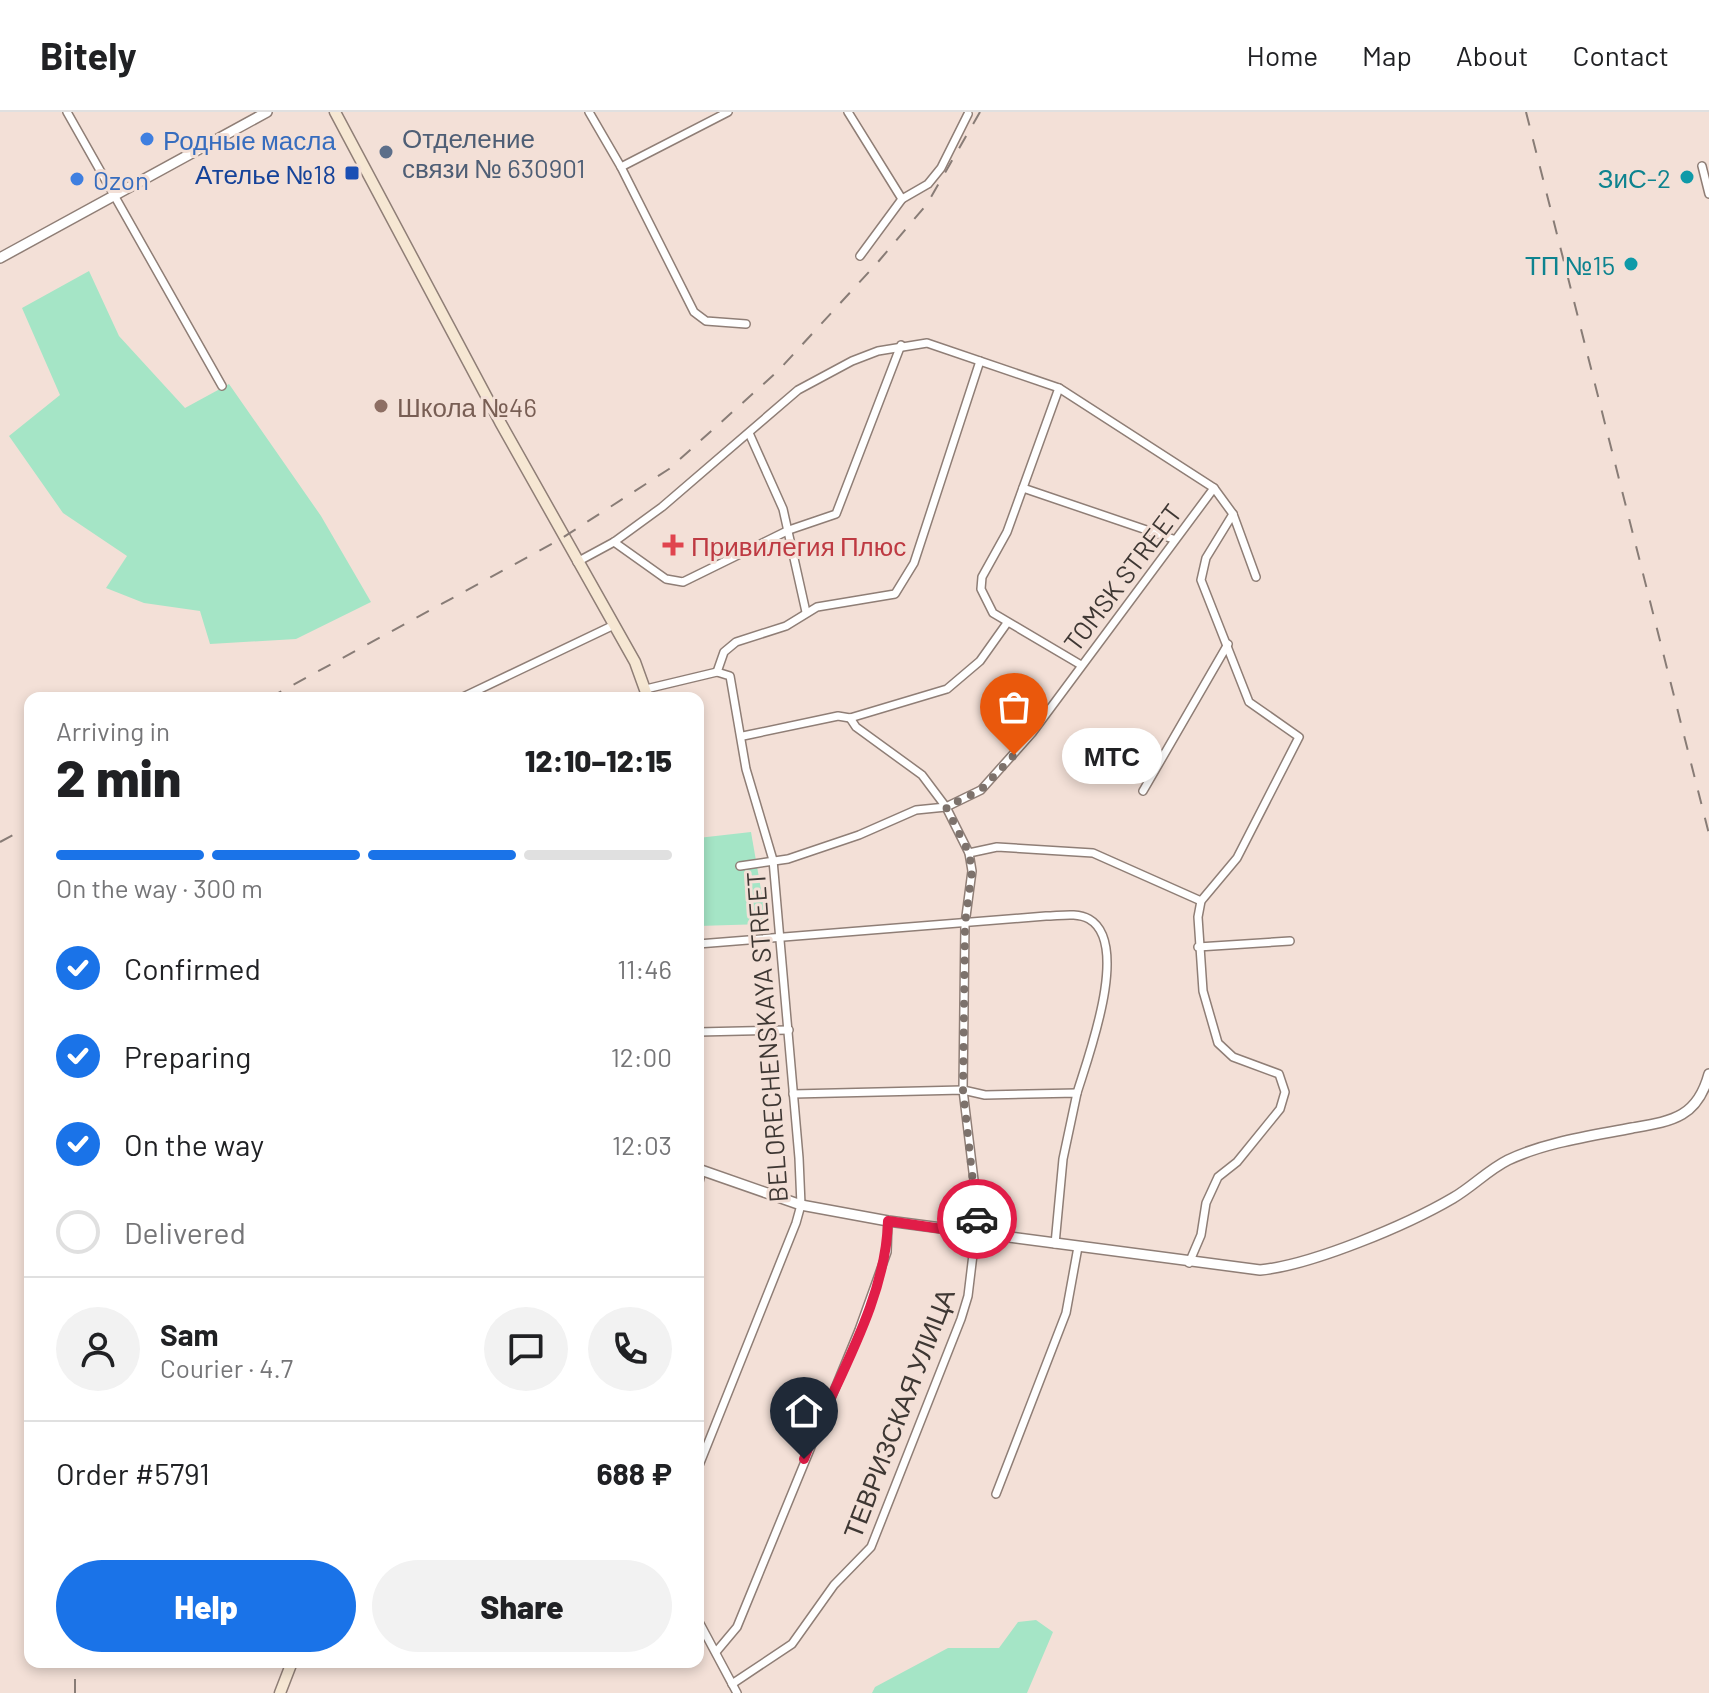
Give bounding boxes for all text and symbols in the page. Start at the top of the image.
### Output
text: Bitely [40,32,137,78]
text: Home [1247,38,1318,72]
text: Map [1362,38,1412,72]
text: About [1456,38,1528,72]
text: Contact [1572,38,1669,72]
place label: Отделение связи № 630901 [402,122,585,183]
place label: Родные масла [163,124,336,155]
marker: Родные масла [138,130,156,148]
marker: Отделение связи № 630901 [377,143,395,161]
place label: Ателье №18 [195,158,336,189]
place label: ЗиС-2 [1598,162,1671,193]
place label: Ozon [93,164,149,195]
marker: Ателье №18 [343,164,361,182]
marker: ЗиС-2 [1678,168,1696,186]
marker: Ozon [68,170,86,188]
place label: ТП №15 [1525,249,1615,280]
marker: ТП №15 [1622,255,1640,273]
place label: Школа №46 [397,391,537,422]
marker: Школа №46 [372,397,390,415]
street label: TOMSK STREET [1057,497,1187,657]
place label: Привилегия Плюс [691,530,906,561]
marker: Привилегия Плюс [662,534,684,556]
pin [980,673,1048,755]
icon: bag [992,685,1036,729]
text: Arriving in [56,715,170,746]
callout: МТС [1062,727,1162,783]
text: МТС [1084,740,1140,771]
text: 12:10–12:15 [525,742,672,778]
text: 2 min [56,745,181,807]
street label: BELORECHENSKAYA STREET [739,871,793,1203]
text: On the way · 300 m [56,872,263,903]
icon: check [56,946,100,990]
text: Confirmed [124,950,261,986]
text: 11:46 [617,953,672,984]
icon: check [56,1034,100,1078]
text: Preparing [124,1038,251,1074]
text: 12:00 [611,1041,672,1072]
icon: check [56,1122,100,1166]
text: On the way [124,1126,264,1162]
text: 12:03 [612,1129,672,1160]
courier [937,1179,1017,1259]
icon: car [955,1197,999,1241]
text: Delivered [124,1214,246,1250]
street label: ТЕВРИЗСКАЯ УЛИЦА [836,1283,960,1542]
button: person [56,1307,140,1391]
button: chat [484,1307,568,1391]
button: phone [588,1307,672,1391]
text: Sam [160,1316,219,1352]
text: Courier · 4.7 [160,1352,293,1383]
pin [770,1377,838,1459]
icon: home [782,1389,826,1433]
text: Order #5791 [56,1455,210,1491]
text: 688 ₽ [596,1455,672,1491]
button: Help [56,1560,356,1652]
button: Share [372,1560,672,1652]

